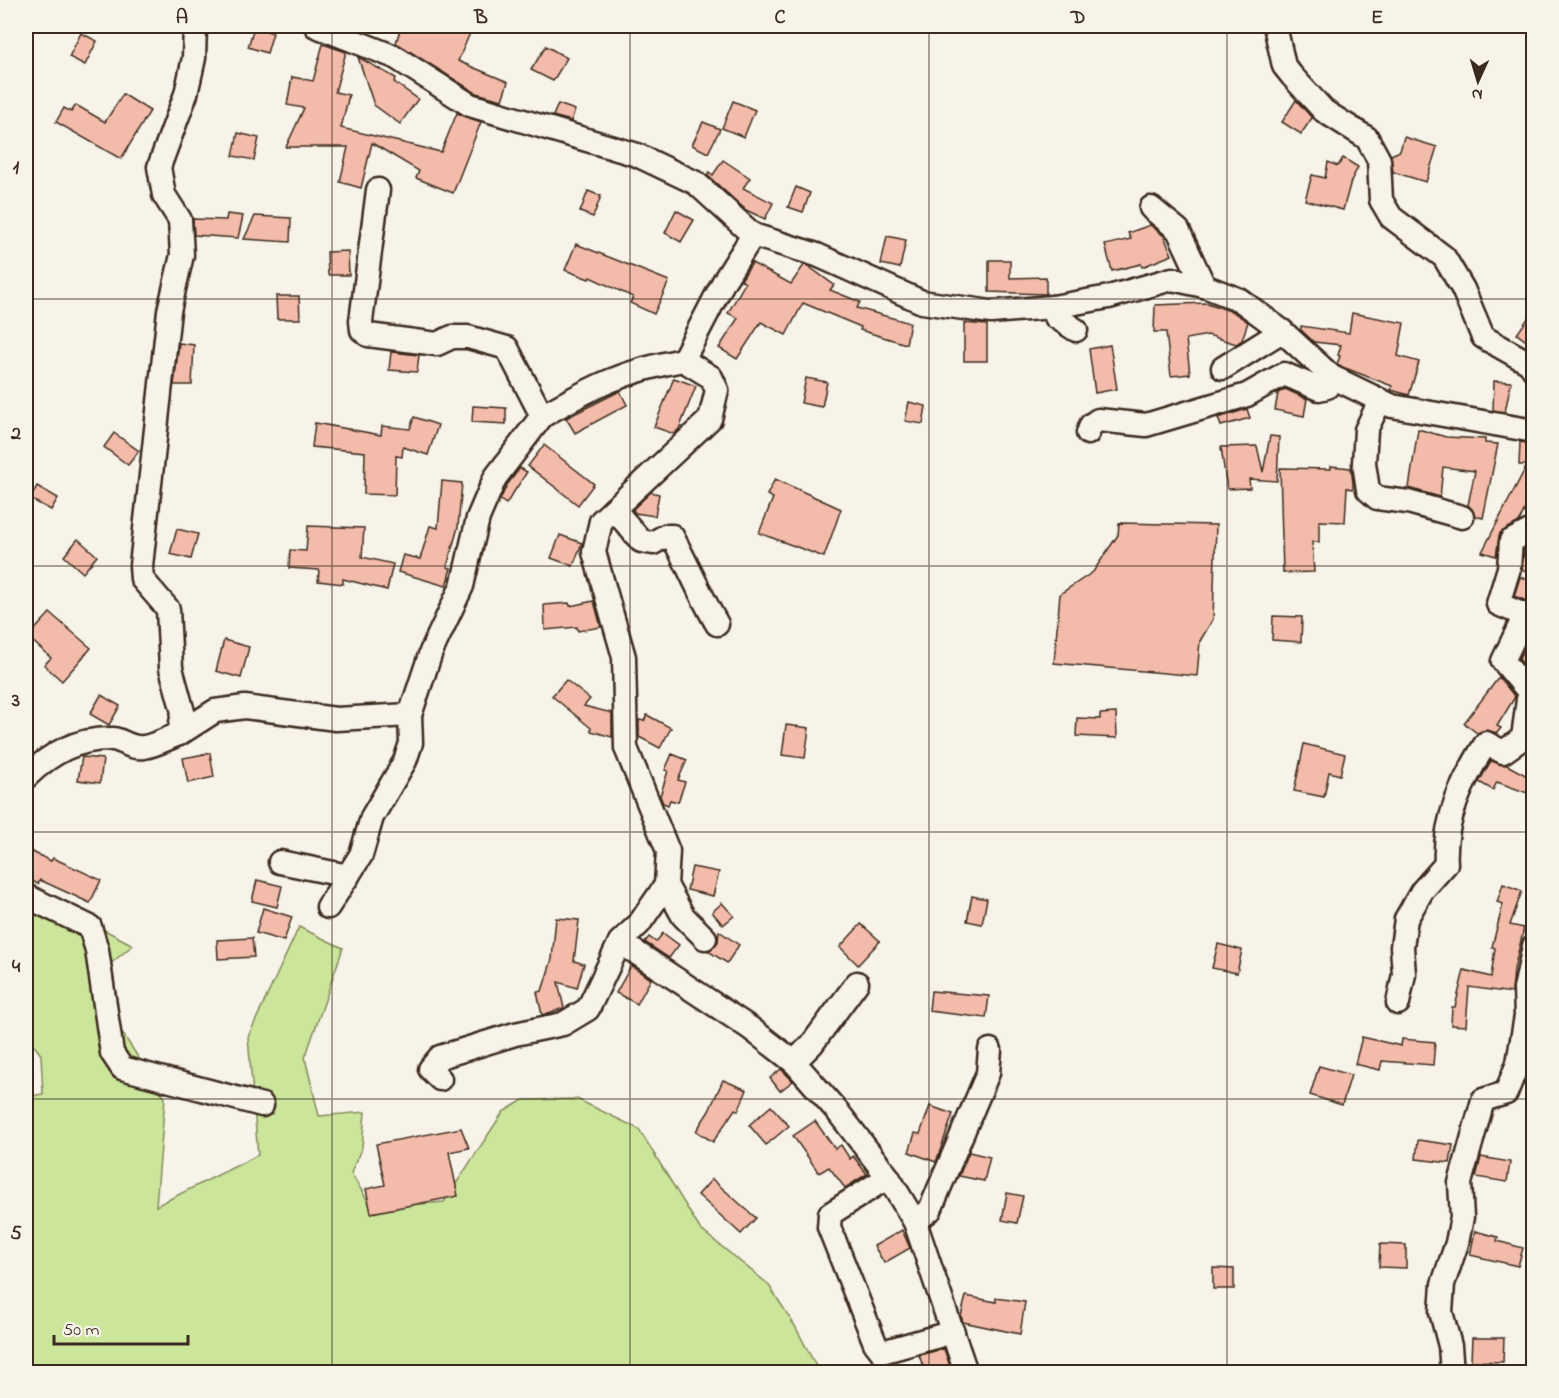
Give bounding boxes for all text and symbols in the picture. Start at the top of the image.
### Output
text: A [176,4,188,33]
text: B [473,4,488,33]
text: C [775,4,786,33]
text: D [1070,4,1085,33]
text: E [1371,4,1383,33]
north arrow [1448,51,1508,111]
text: N [1471,82,1483,106]
text: 1 [13,154,20,183]
text: 2 [10,420,21,449]
text: 3 [11,687,20,716]
text: 4 [12,953,21,982]
text: 5 [10,1220,22,1249]
scale bar [54,1308,188,1346]
text: 50 m [63,1318,100,1344]

